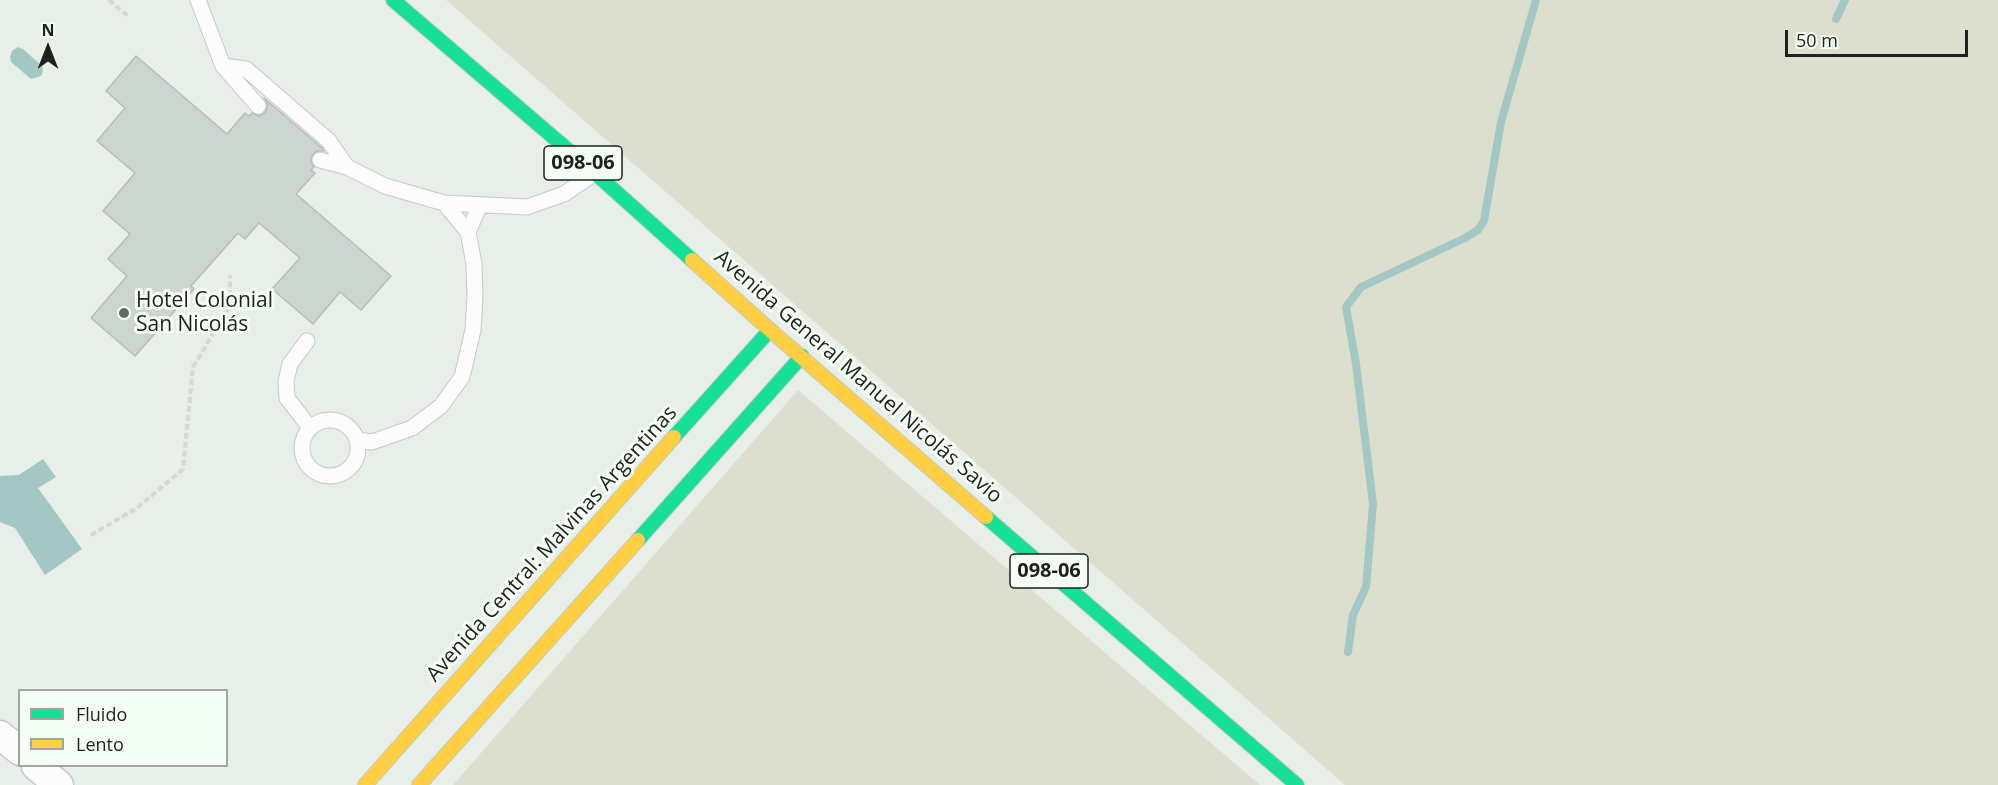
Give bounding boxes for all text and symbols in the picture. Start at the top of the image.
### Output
north arrow [18,18,78,78]
scale bar [1788,18,1971,56]
text: N [41,19,55,41]
text: 50 m [1796,28,1838,52]
road number: 098-06 [544,146,622,180]
street label: Avenida General Manuel Nicolás Savio [709,245,1007,509]
place label: Hotel Colonial San Nicolás [136,288,273,338]
marker: Hotel Colonial San Nicolás [117,306,131,320]
street label: Avenida Central: Malvinas Argentinas [421,401,683,687]
road number: 098-06 [1010,554,1088,588]
legend [18,689,228,767]
text: Fluido [76,702,127,726]
text: Lento [76,732,124,756]

